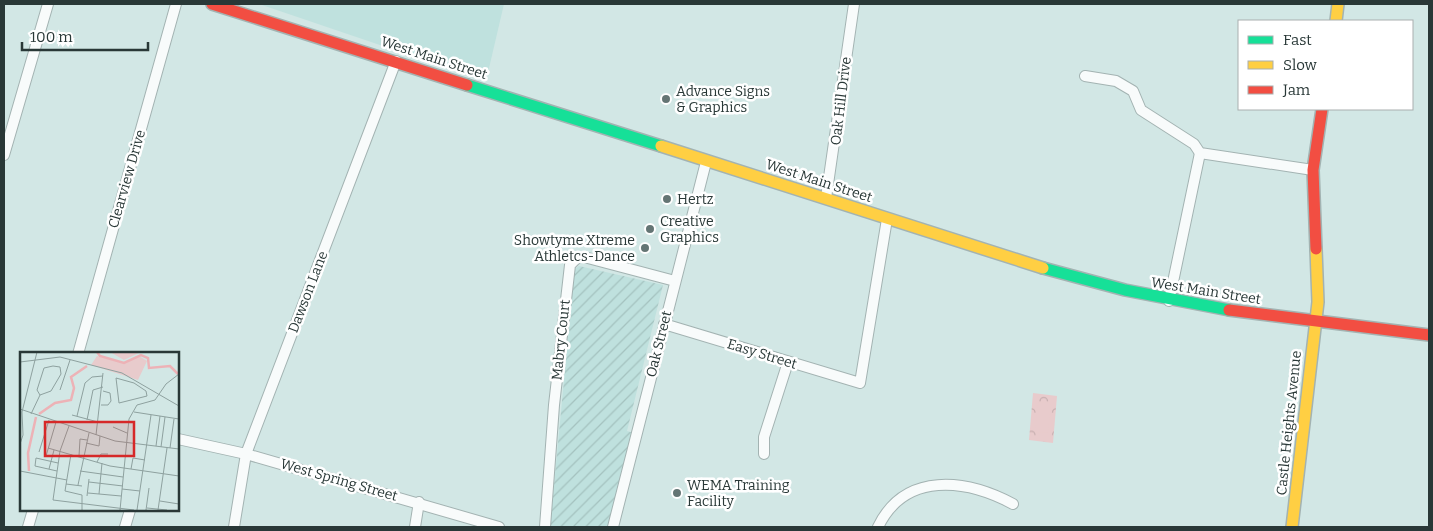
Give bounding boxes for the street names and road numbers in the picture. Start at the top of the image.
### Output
street label: West Main Street [379,33,489,83]
street label: Oak Hill Drive [827,56,855,146]
street label: Clearview Drive [105,128,149,230]
street label: West Main Street [764,156,874,206]
street label: Dawson Lane [285,249,331,335]
street label: West Main Street [1150,274,1262,308]
street label: Mabry Court [548,299,574,381]
street label: Oak Street [643,309,675,379]
street label: Easy Street [725,335,799,373]
street label: Castle Heights Avenue [1273,350,1305,496]
street label: West Spring Street [278,455,400,505]

